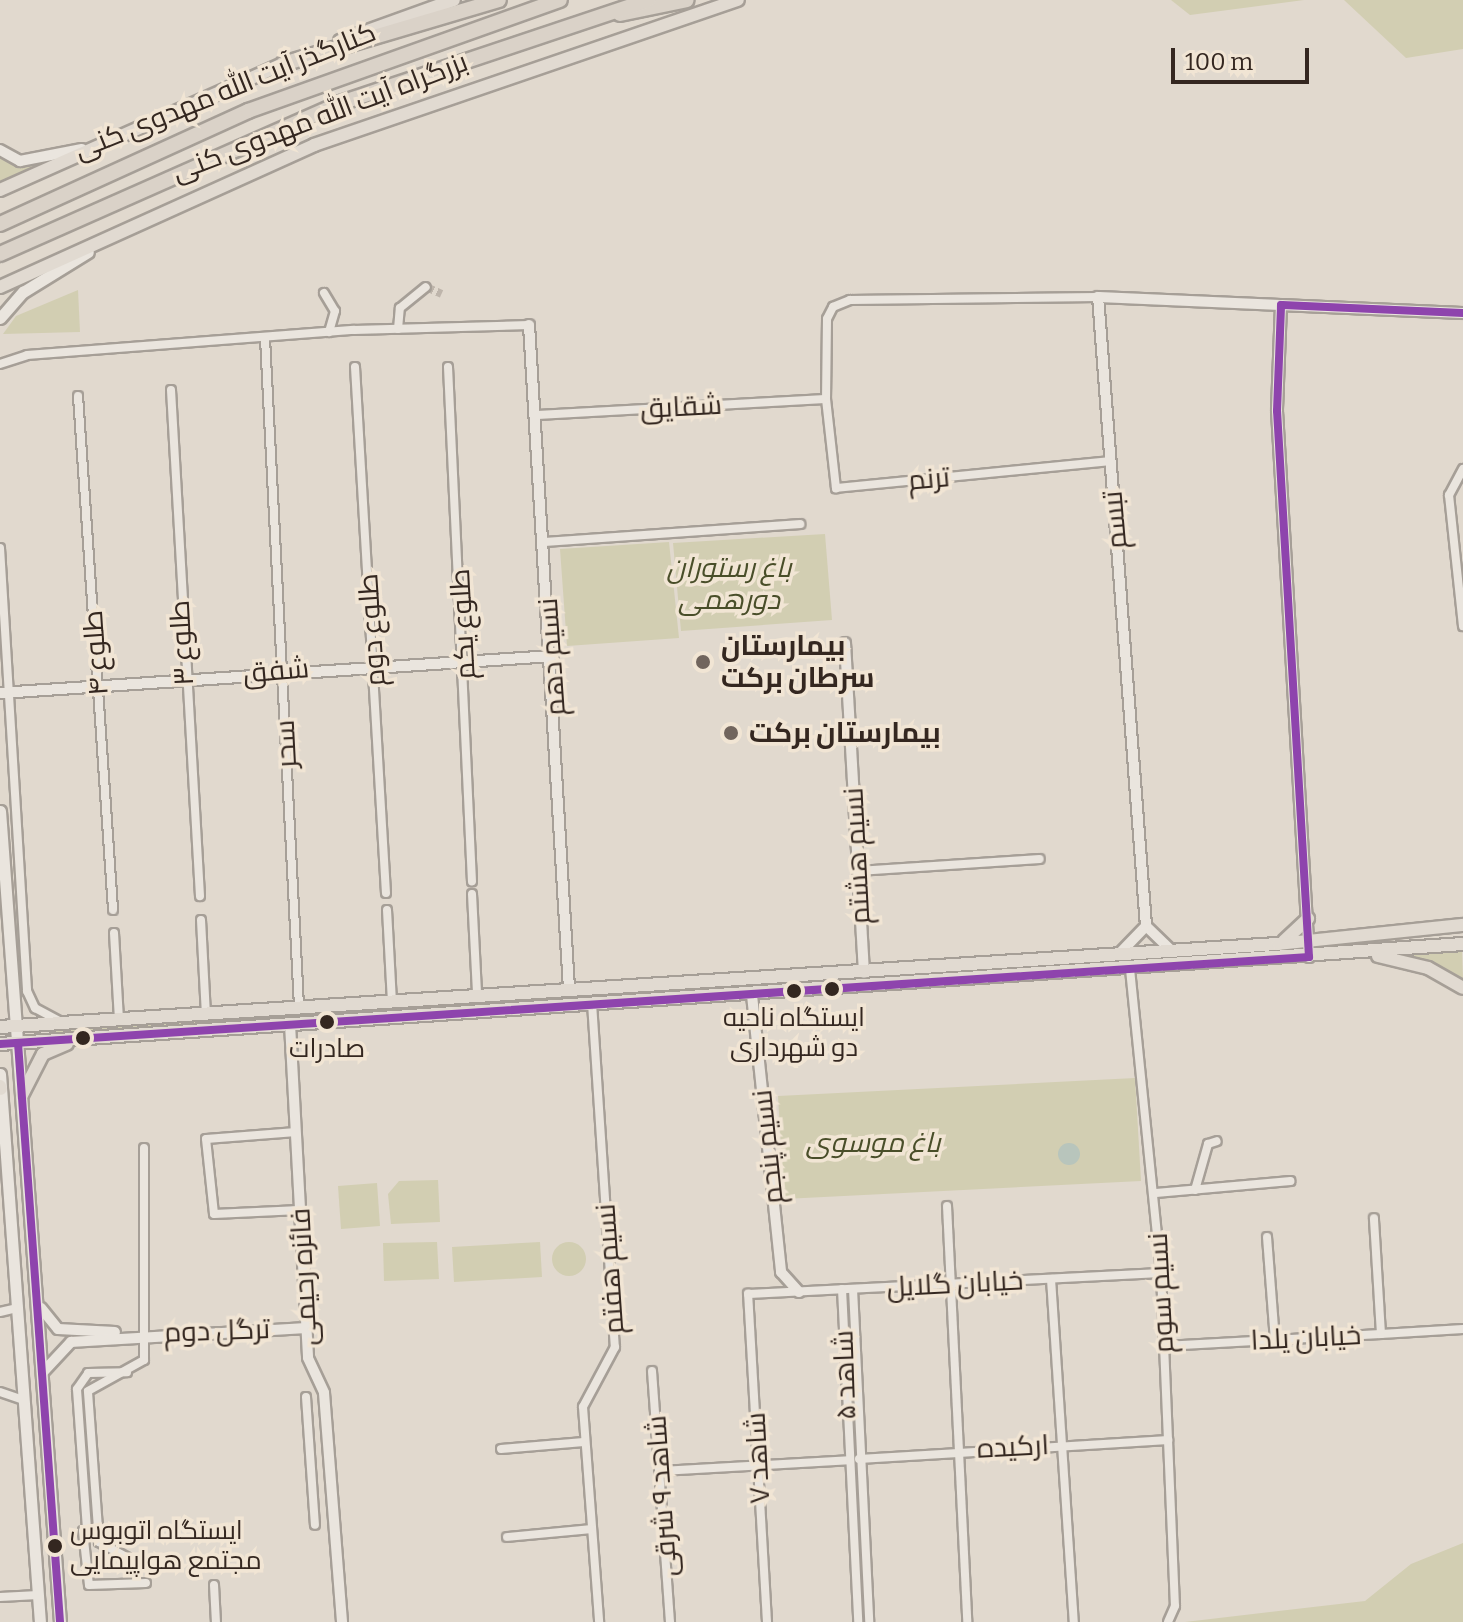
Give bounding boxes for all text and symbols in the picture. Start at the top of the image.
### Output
street label: کنارگذر آیت الله مهدوی کنی [69,15,381,167]
scale bar [1175,32,1313,82]
street label: بزرگراه آیت الله مهدوی کنی [167,45,473,189]
text: 100 m [1185,48,1253,76]
street label: شقایق [639,388,723,426]
street label: ترنم [907,460,951,498]
street label: تبسم [1096,490,1134,550]
park label: باغ رستوران دورهمی [666,551,792,617]
street label: طلوع یکم [443,568,483,680]
street label: طلوع دوم [351,572,393,688]
street label: نسیم دهم [531,597,573,717]
street label: طلوع ۳ [163,599,201,687]
street label: طلوع ۴ [76,609,116,697]
place label: بیمارستان سرطان برکت [721,629,874,695]
street label: شفق [242,651,310,691]
marker: بیمارستان سرطان برکت [692,651,714,673]
place label: بیمارستان برکت [749,716,941,750]
street label: سحر [268,719,304,769]
marker: بیمارستان برکت [720,722,742,744]
street label: نسیم هشتم [837,787,877,925]
unlabelled marker [824,981,840,997]
marker: ایستگاه ناحیه دو شهرداری [786,983,802,999]
place label: ایستگاه ناحیه دو شهرداری [723,1002,865,1064]
marker: صادرات [319,1014,335,1030]
unlabelled marker [75,1030,91,1046]
place label: صادرات [289,1033,365,1065]
street label: نسیم پنجم [745,1088,791,1206]
park label: باغ موسوی [805,1126,941,1160]
street label: نسیم هفتم [589,1203,631,1335]
street label: فائزه رحیمی [284,1207,324,1347]
street label: نسیم سوم [1141,1232,1181,1354]
street label: خیابان گلایل [886,1264,1024,1304]
street label: ترگل دوم [163,1312,271,1350]
street label: خیابان یلدا [1250,1318,1362,1358]
street label: شاهد ۵ [827,1330,863,1420]
street label: شاهد ۷ [739,1411,777,1505]
street label: شاهد ۹ شرقی [640,1414,684,1578]
street label: ارکیده [976,1428,1050,1466]
place label: ایستگاه اتوبوس مجتمع هواپیمایی [70,1515,262,1576]
marker: ایستگاه اتوبوس مجتمع هواپیمایی [47,1538,63,1554]

